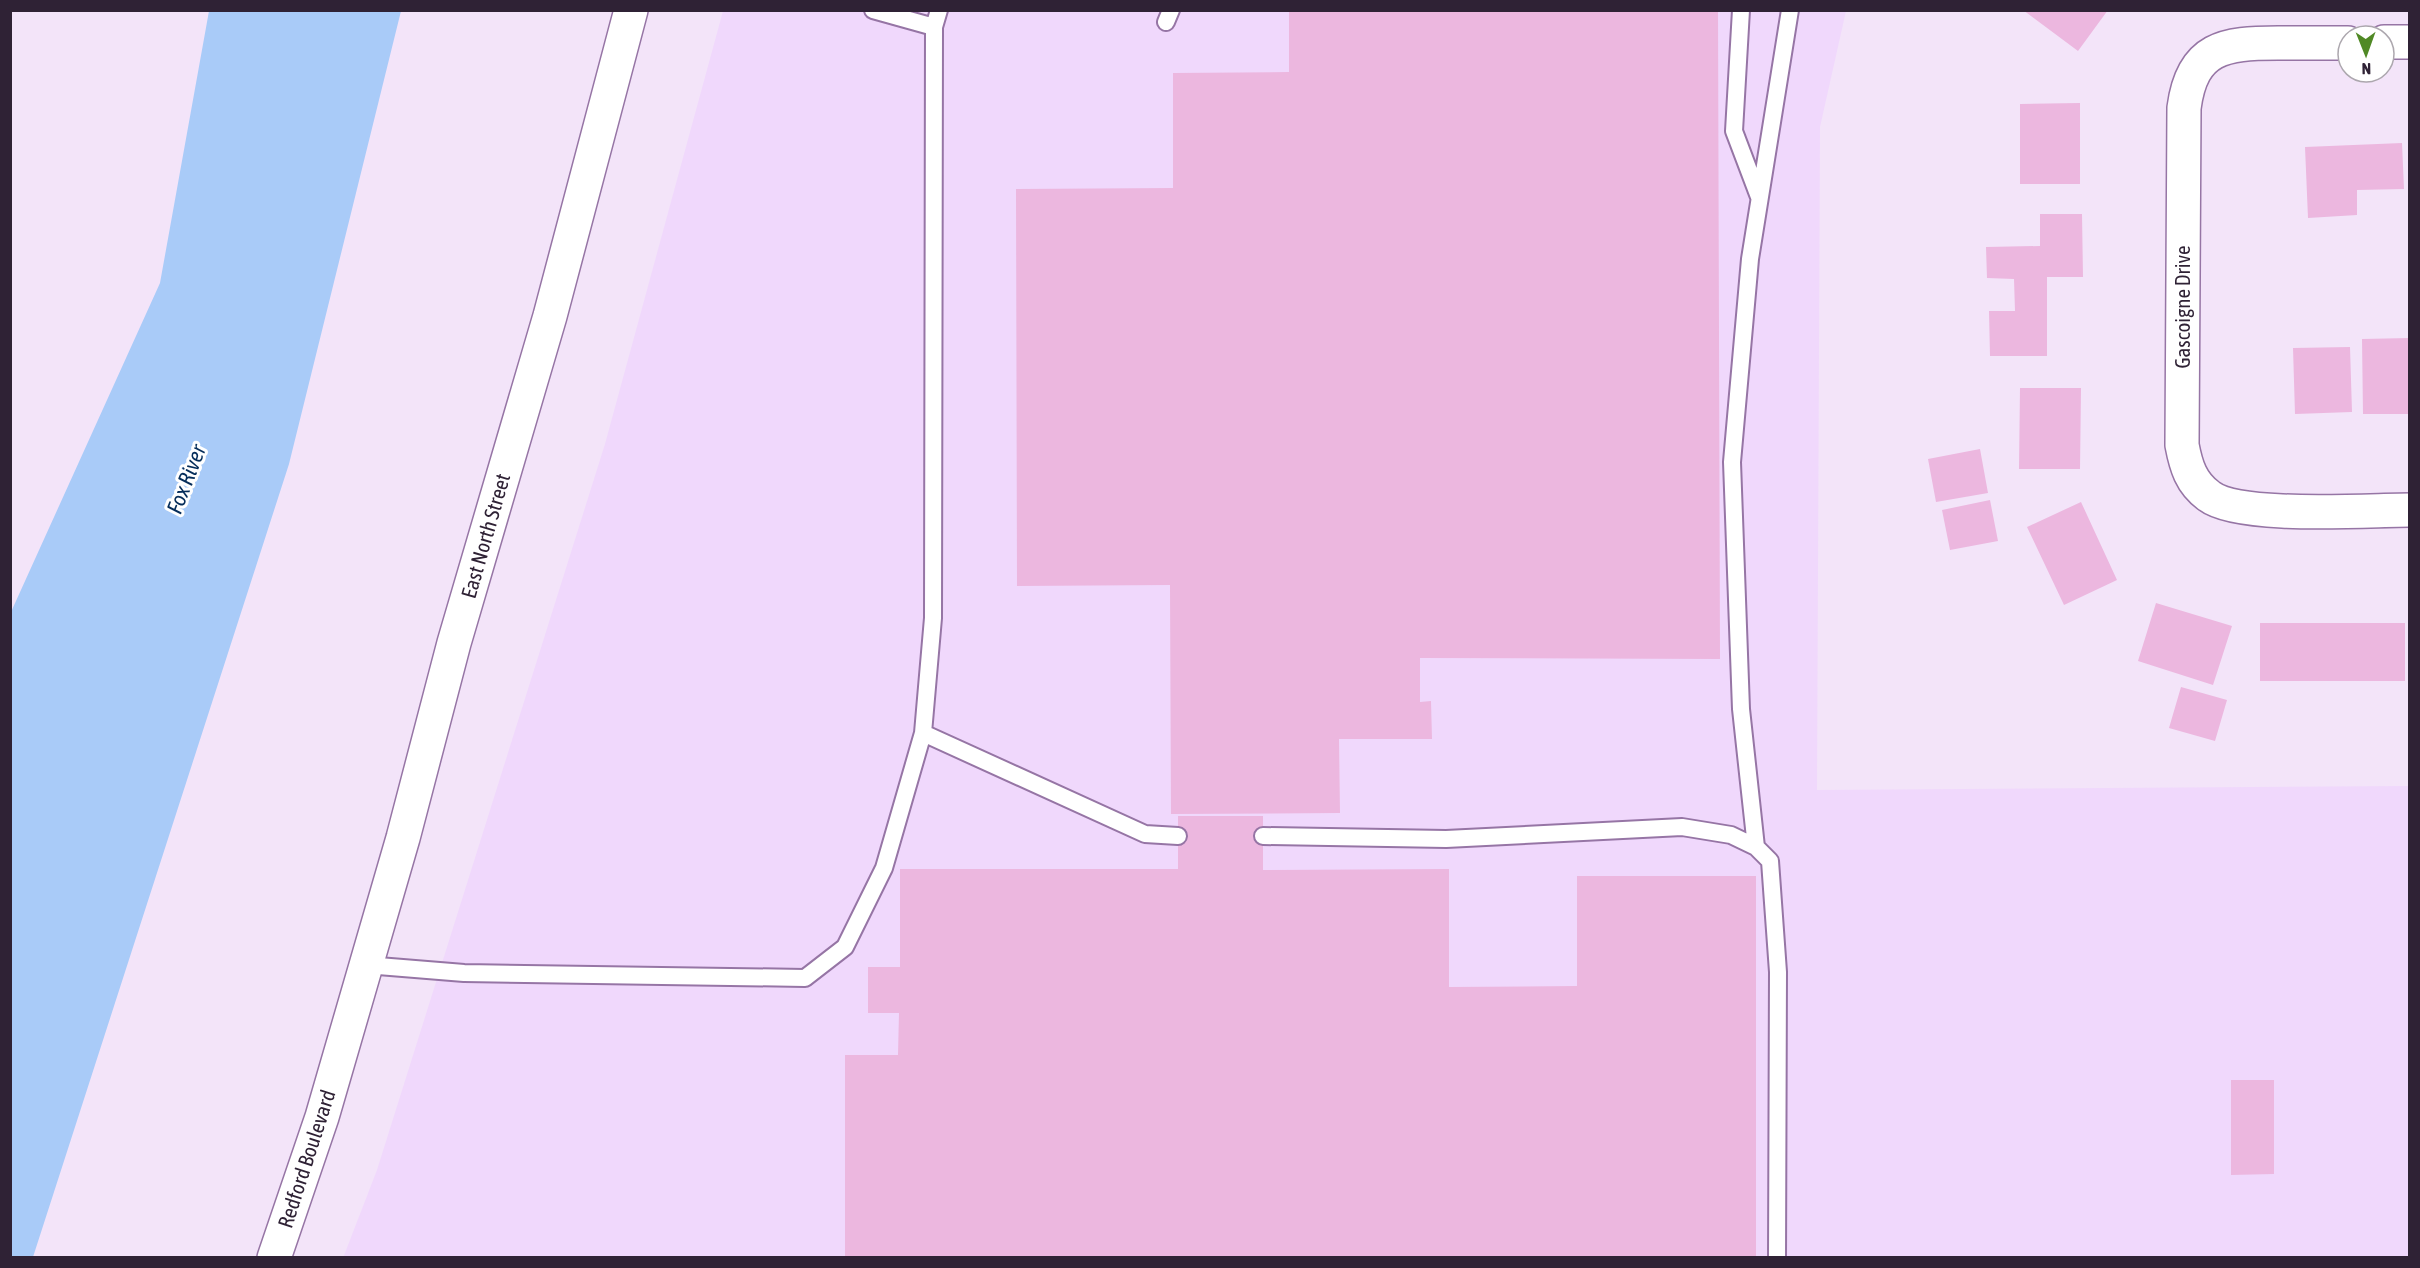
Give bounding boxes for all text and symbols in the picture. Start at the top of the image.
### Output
north arrow [2336,24,2396,84]
text: N [2361,60,2371,78]
street label: Gascoigne Drive [2170,245,2194,369]
water label: Fox River [161,439,212,517]
street label: East North Street [456,471,514,601]
street label: Redford Boulevard [272,1087,340,1231]

